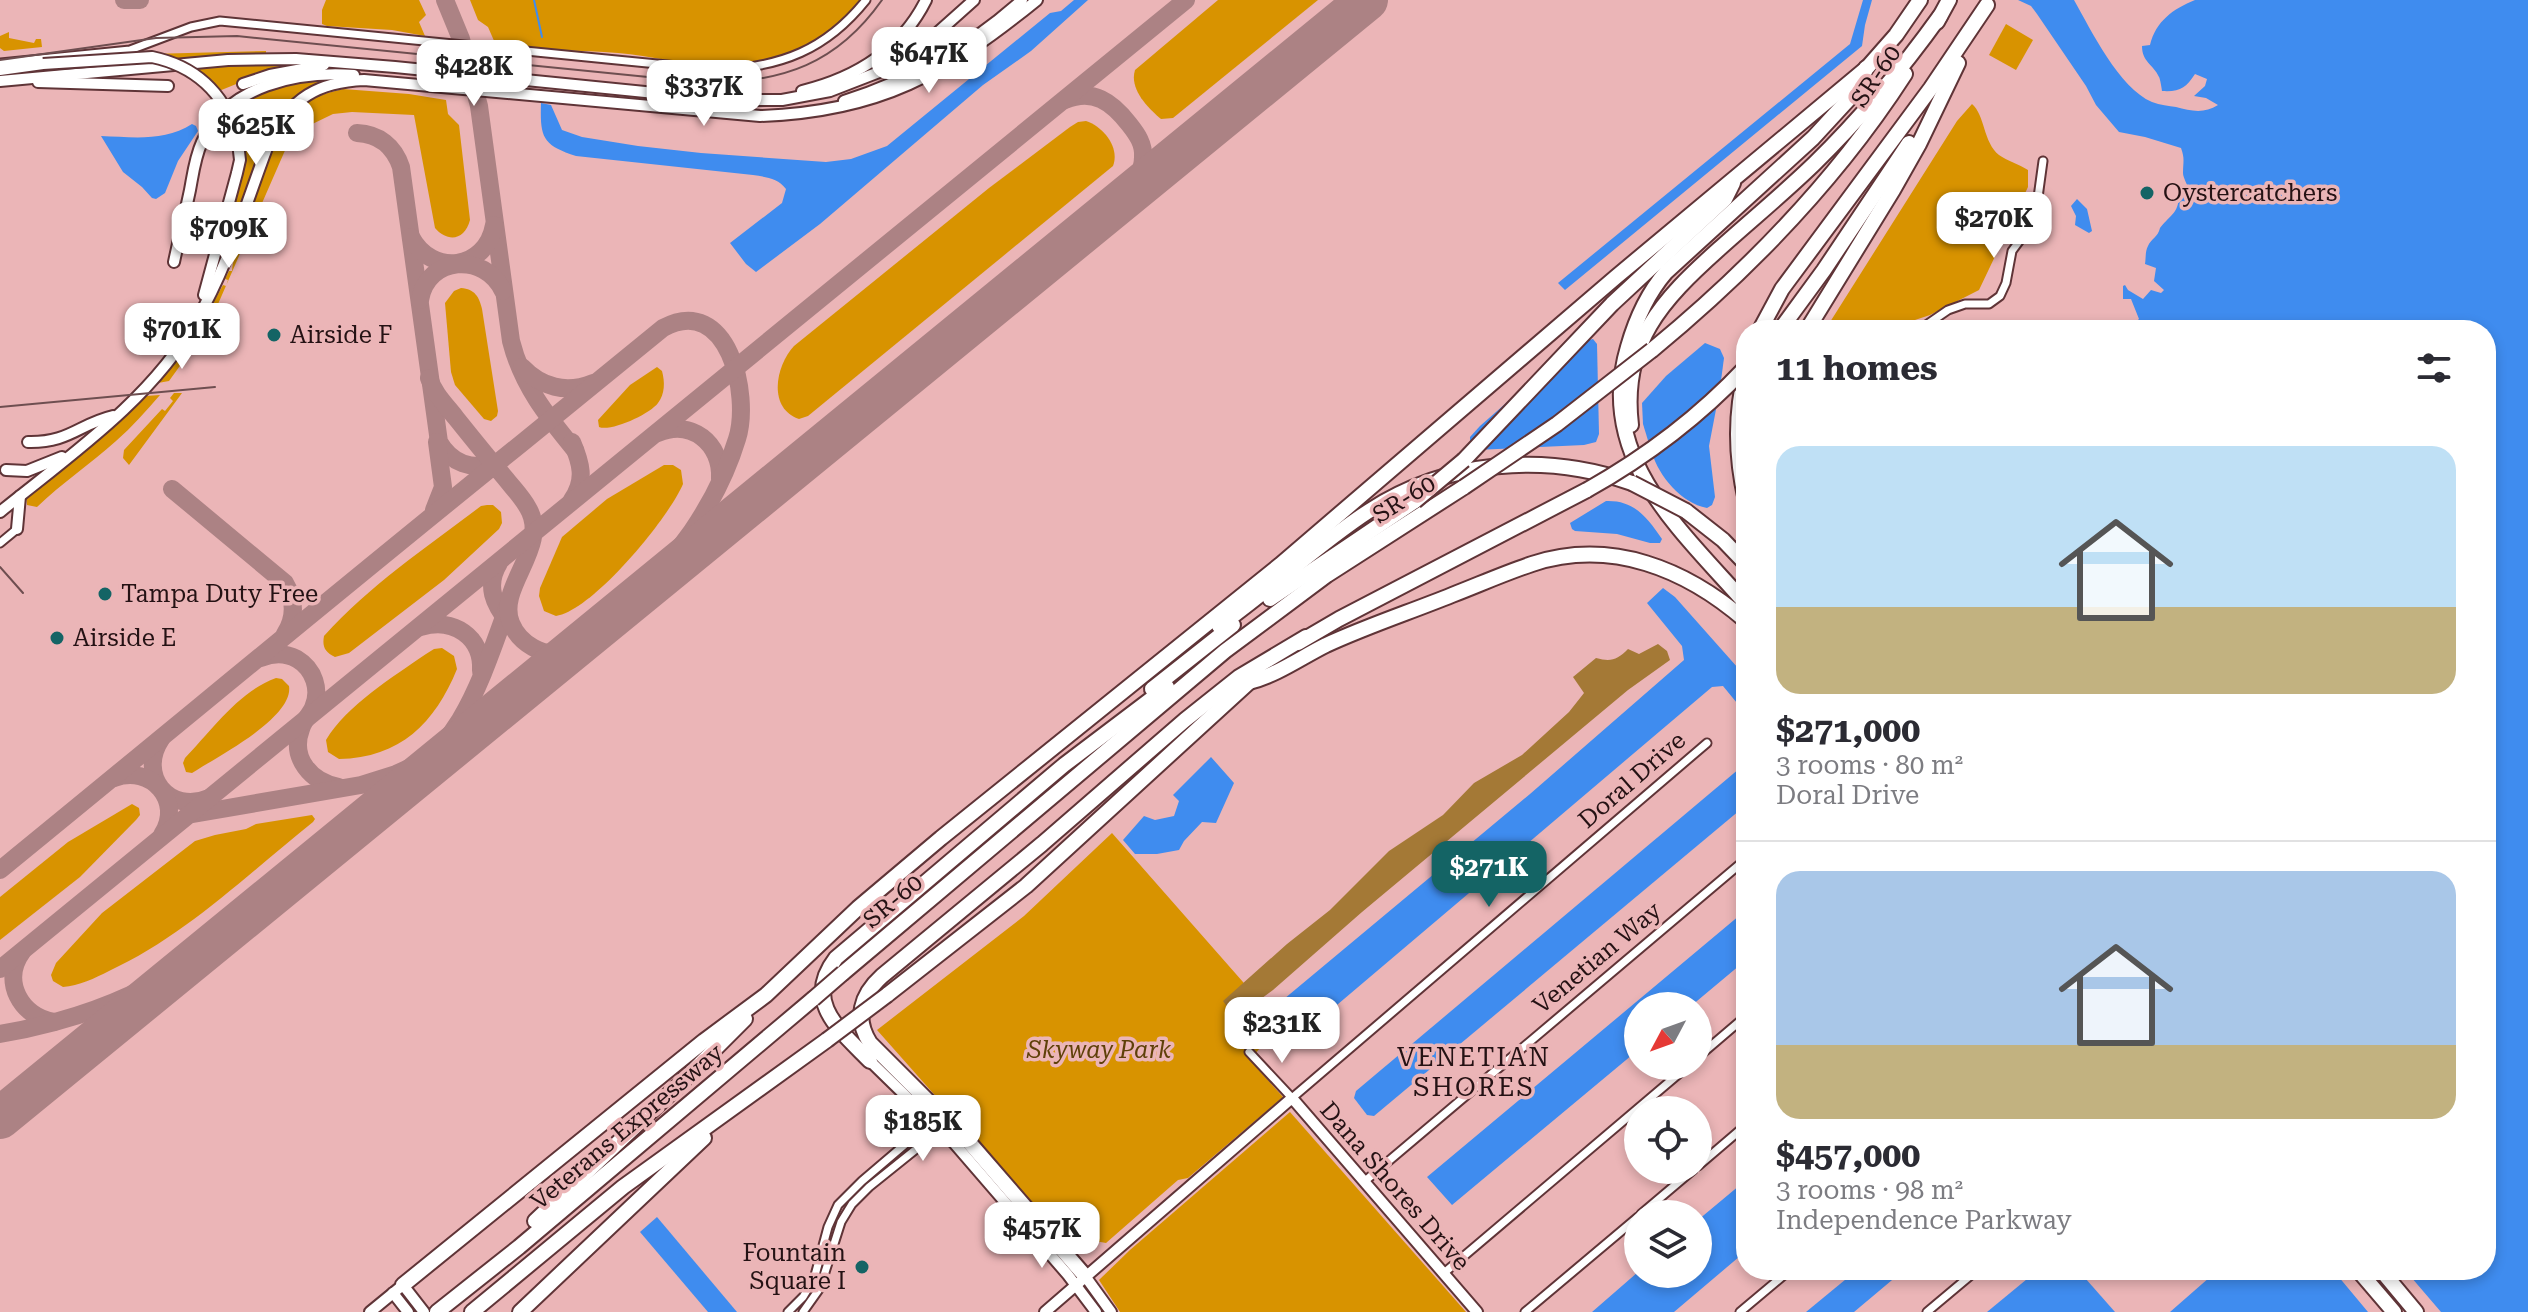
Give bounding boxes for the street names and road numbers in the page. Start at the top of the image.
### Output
street label: SR-60 [1845,40,1907,112]
street label: SR-60 [1367,469,1441,529]
street label: Doral Drive [1573,726,1691,834]
street label: SR-60 [858,868,928,934]
street label: Venetian Way [1527,896,1667,1020]
street label: Veterans Expressway [525,1038,729,1216]
street label: Dana Shores Drive [1314,1096,1476,1276]

